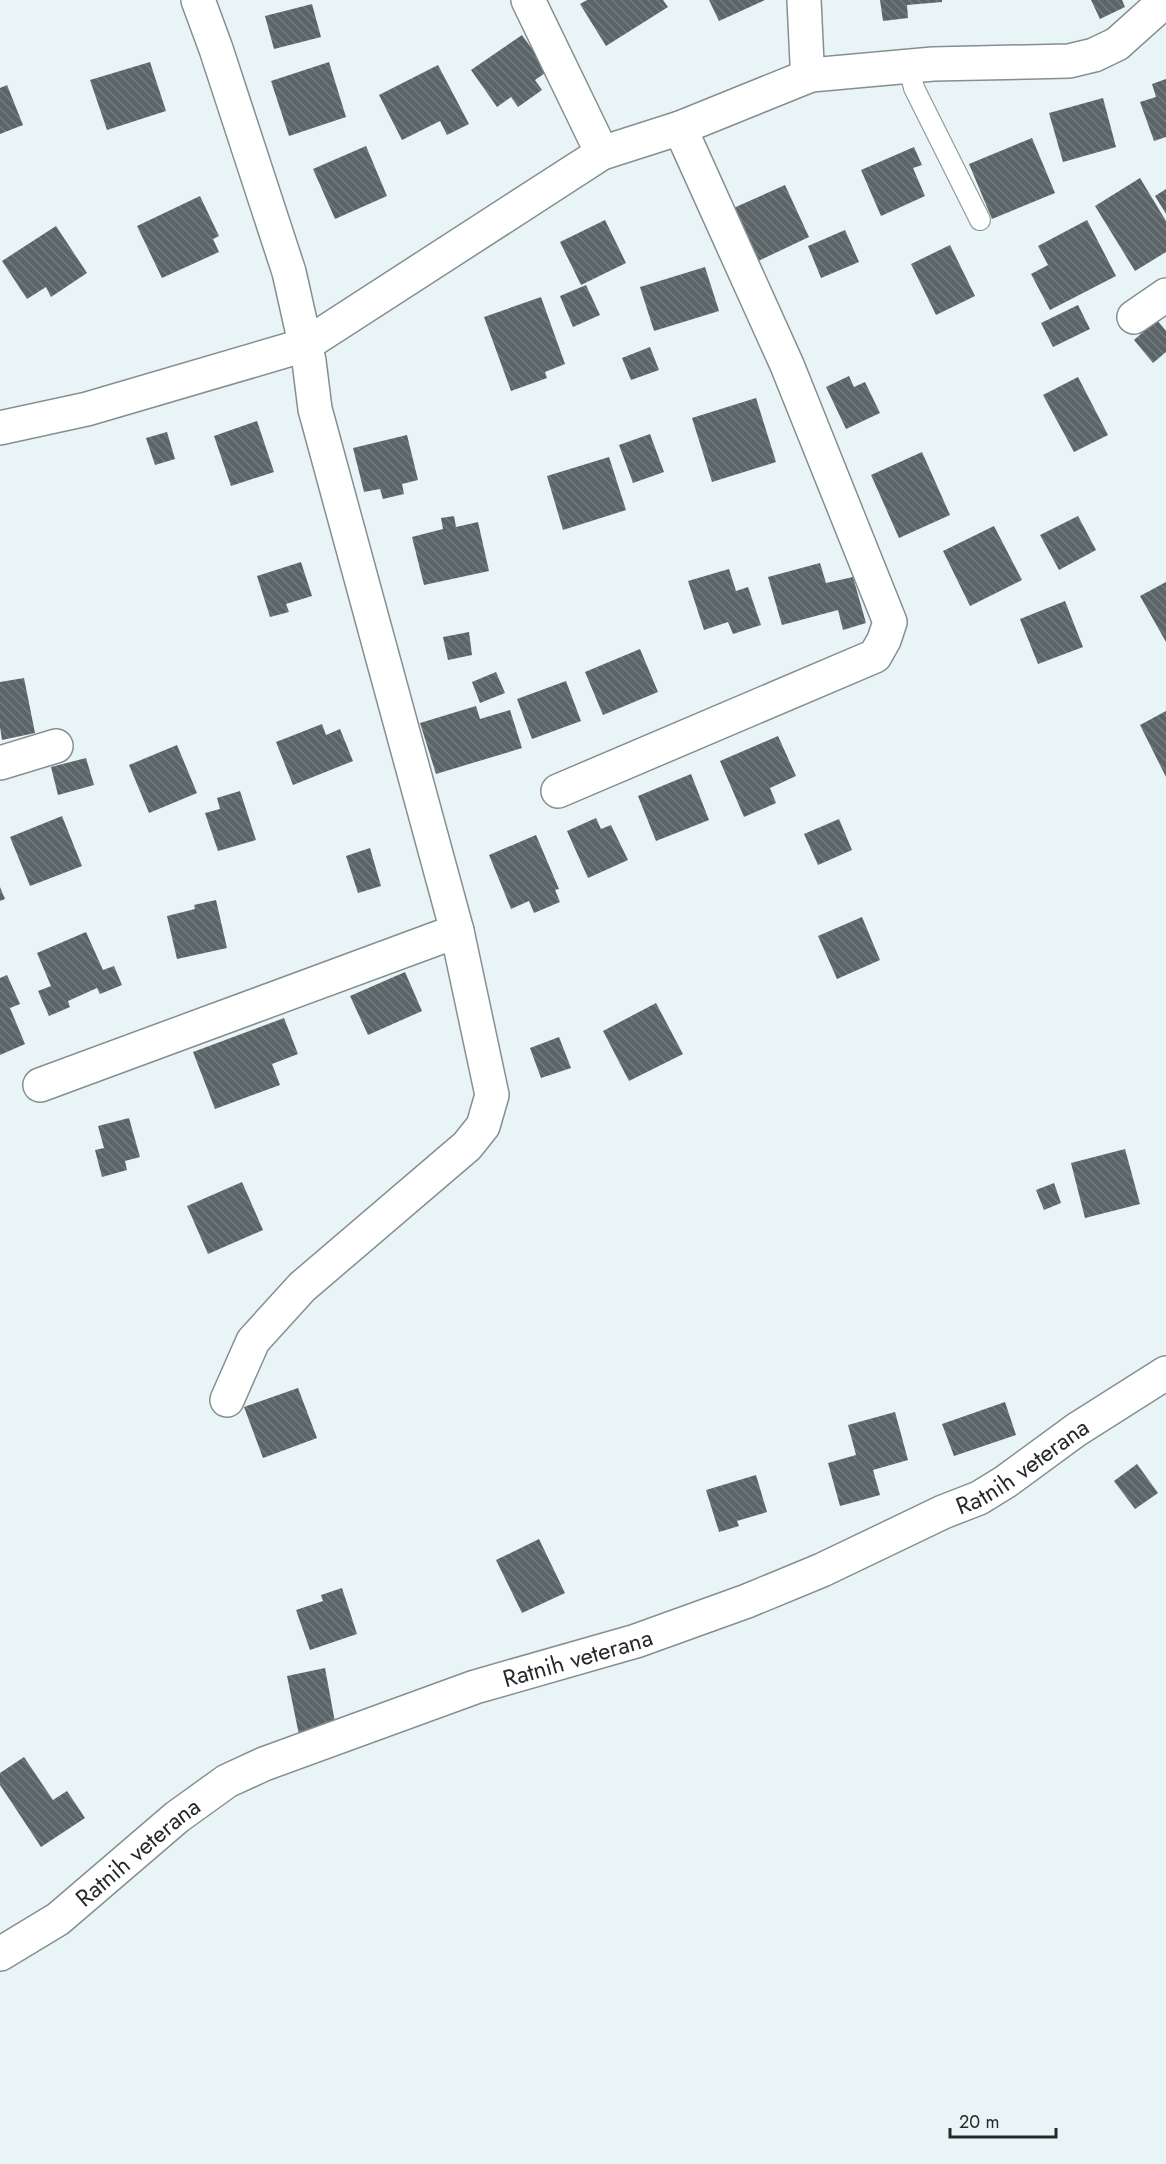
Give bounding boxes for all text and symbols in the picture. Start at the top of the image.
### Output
street label: Ratnih veterana [950,1409,1095,1523]
street label: Ratnih veterana [499,1619,657,1696]
street label: Ratnih veterana [67,1788,207,1915]
scale bar [950,2101,1056,2139]
text: 20 m [959,2109,999,2135]

